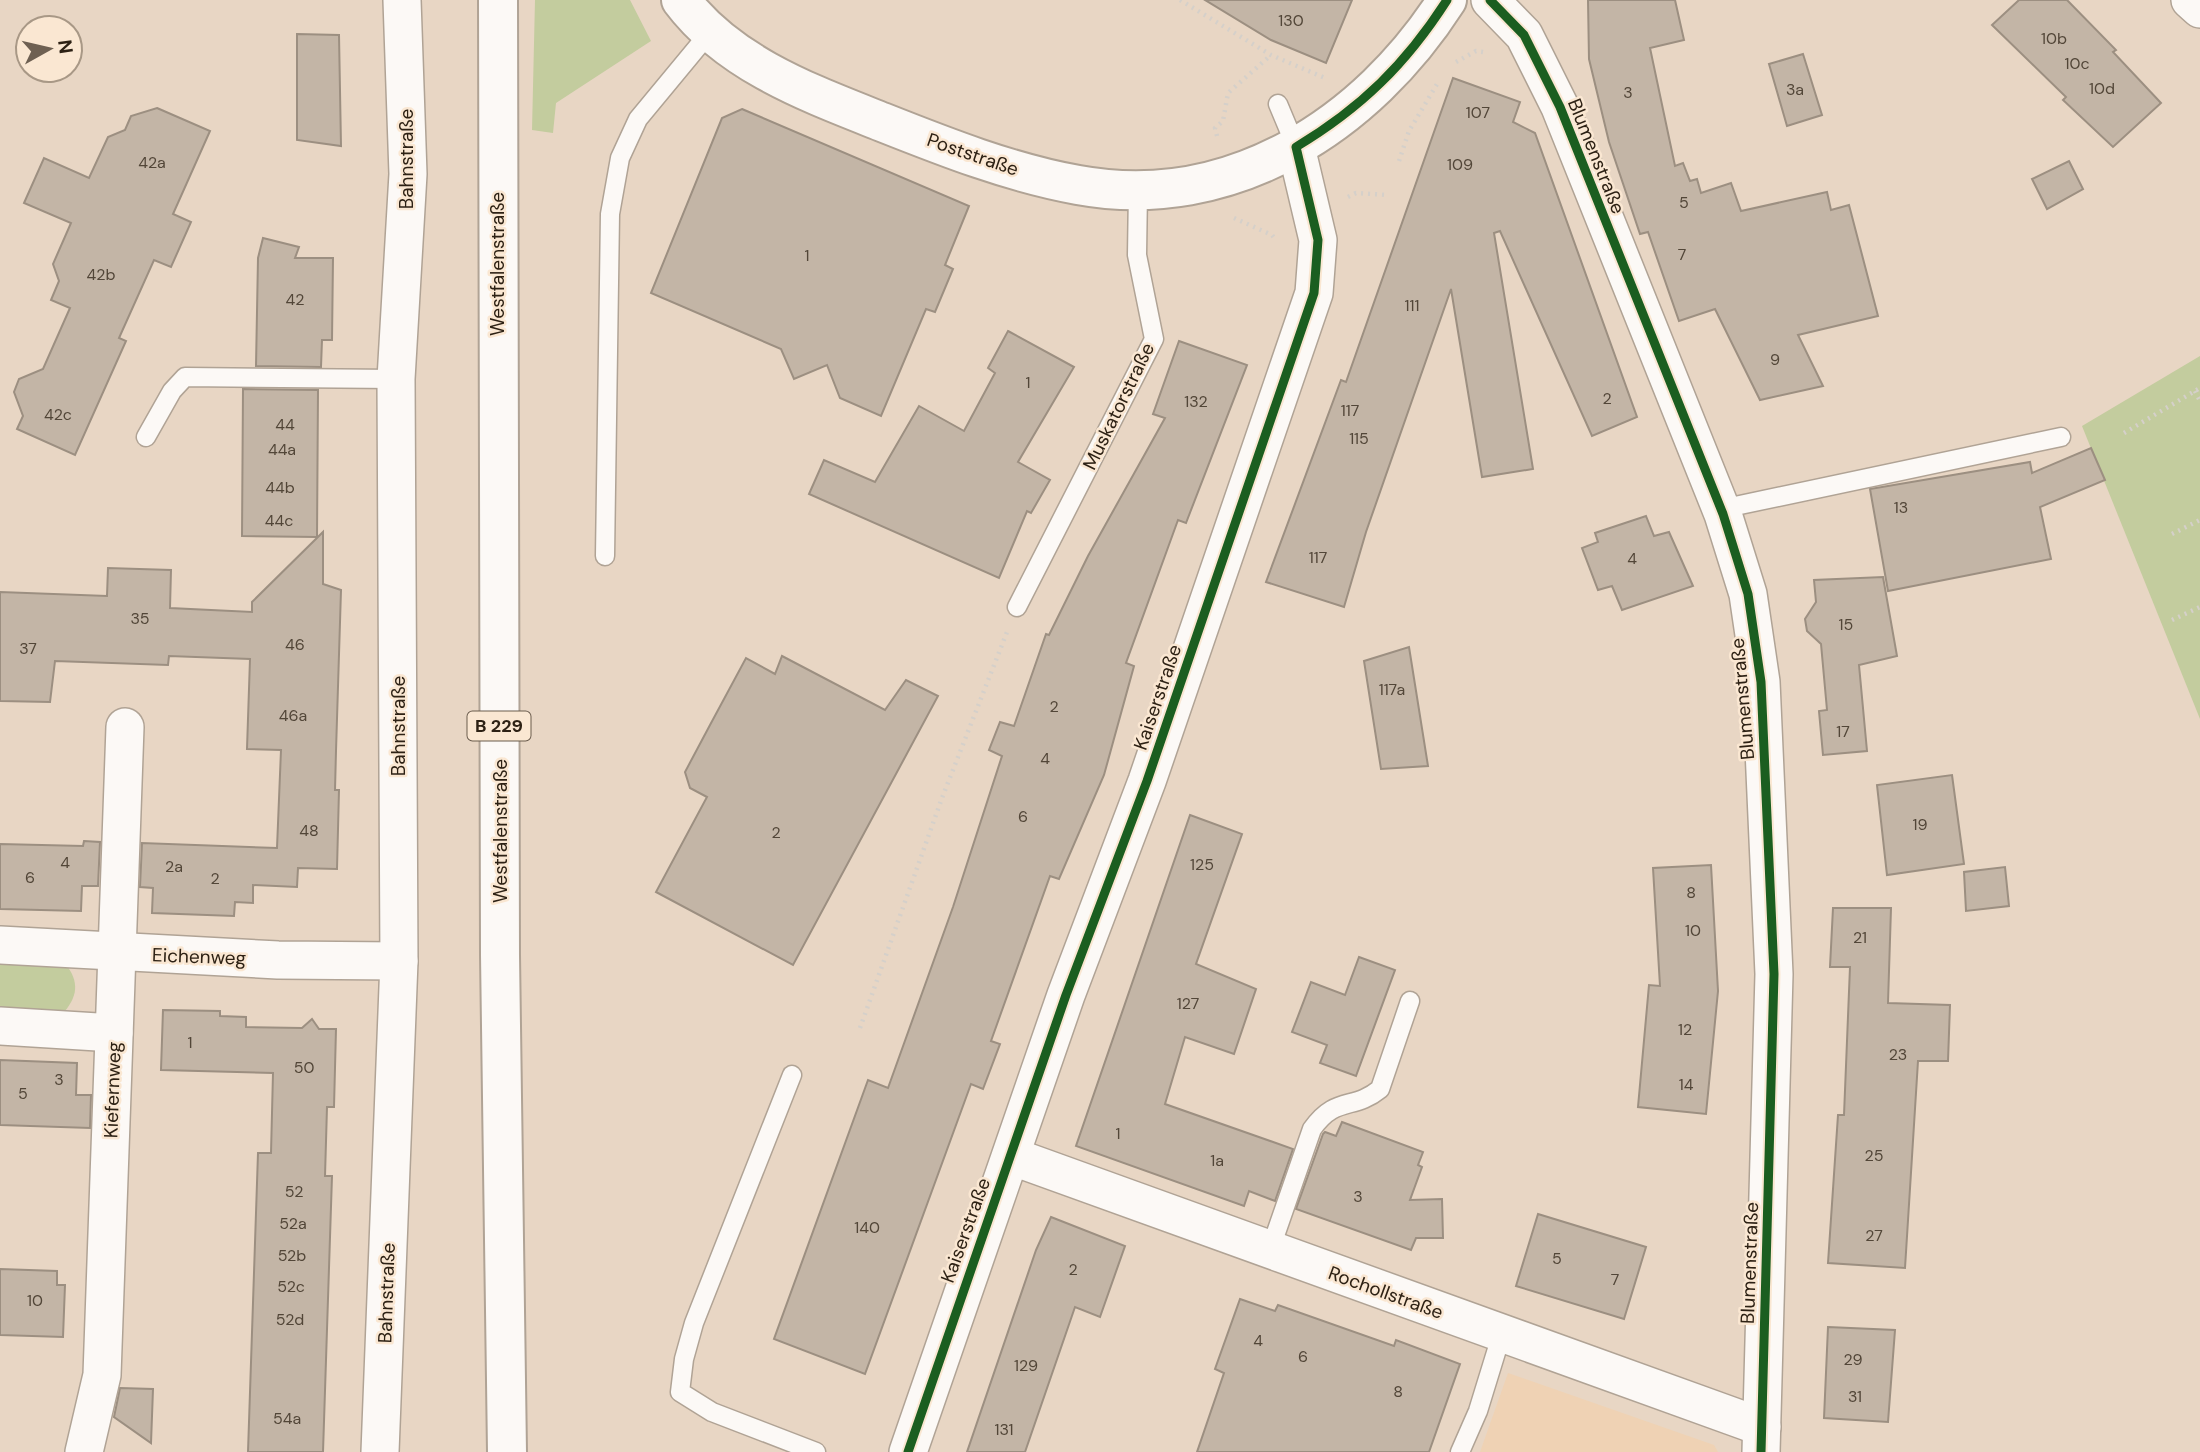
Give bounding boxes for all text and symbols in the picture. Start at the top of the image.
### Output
house number: 130 [1278,10,1304,31]
north arrow [14,14,84,84]
house number: 10b [2041,28,2067,49]
text: N [52,38,79,55]
house number: 10c [2064,53,2090,74]
house number: 10d [2089,78,2115,99]
house number: 3a [1786,79,1804,100]
house number: 3 [1623,82,1633,103]
street label: Blumenstraße [1562,95,1631,218]
house number: 107 [1466,102,1490,123]
street label: Bahnstraße [394,109,419,209]
street label: Poststraße [924,127,1022,182]
house number: 42a [138,152,166,173]
house number: 109 [1447,154,1473,175]
street label: Westfalenstraße [485,192,510,336]
house number: 5 [1679,192,1689,213]
house number: 7 [1678,244,1686,265]
house number: 1 [805,245,810,266]
house number: 42b [87,264,115,285]
house number: 42 [286,289,304,310]
house number: 111 [1405,295,1419,316]
street label: Muskatorstraße [1077,339,1160,474]
house number: 9 [1770,349,1780,370]
house number: 1 [1026,372,1031,393]
house number: 2 [1602,388,1612,409]
house number: 132 [1184,391,1208,412]
house number: 117 [1341,400,1359,421]
house number: 42c [44,404,72,425]
house number: 44 [275,414,295,435]
house number: 115 [1349,428,1369,449]
house number: 44a [268,439,296,460]
house number: 44b [265,477,295,498]
house number: 13 [1894,497,1908,518]
house number: 44c [265,510,293,531]
house number: 117 [1309,547,1327,568]
house number: 4 [1627,548,1637,569]
house number: 35 [130,608,150,629]
house number: 15 [1839,614,1853,635]
house number: 46 [285,634,305,655]
street label: Blumenstraße [1725,637,1760,761]
house number: 37 [19,638,37,659]
street label: Kaiserstraße [1128,641,1187,753]
street label: Bahnstraße [386,676,411,776]
house number: 117a [1379,679,1405,700]
house number: 2 [1049,696,1059,717]
house number: 46a [279,705,307,726]
road number: B 229 [468,712,530,740]
house number: 17 [1836,721,1850,742]
house number: 4 [1040,748,1050,769]
street label: Westfalenstraße [488,759,513,903]
house number: 6 [1018,806,1028,827]
house number: 19 [1912,814,1928,835]
house number: 48 [299,820,319,841]
house number: 2 [771,822,781,843]
house number: 4 [60,852,70,873]
house number: 125 [1190,854,1214,875]
house number: 2a [165,856,183,877]
house number: 6 [25,867,35,888]
house number: 2 [210,868,220,889]
house number: 8 [1686,882,1696,903]
house number: 10 [1685,920,1701,941]
house number: 21 [1853,927,1867,948]
street label: Eichenweg [151,942,247,971]
house number: 127 [1177,993,1199,1014]
house number: 12 [1678,1019,1692,1040]
house number: 1 [188,1032,193,1053]
street label: Kiefernweg [98,1041,127,1139]
house number: 23 [1889,1044,1907,1065]
house number: 50 [294,1057,314,1078]
house number: 3 [54,1069,64,1090]
house number: 14 [1679,1074,1694,1095]
house number: 5 [18,1083,28,1104]
house number: 1 [1116,1123,1121,1144]
house number: 25 [1865,1145,1883,1166]
house number: 1a [1210,1150,1224,1171]
street label: Kaiserstraße [935,1174,996,1286]
house number: 52 [285,1181,303,1202]
house number: 3 [1353,1186,1363,1207]
street label: Blumenstraße [1735,1202,1764,1325]
house number: 52a [279,1213,307,1234]
house number: 140 [854,1217,880,1238]
house number: 27 [1865,1225,1883,1246]
street label: Bahnstraße [372,1242,401,1344]
house number: 52b [278,1245,306,1266]
house number: 5 [1552,1248,1562,1269]
house number: 2 [1068,1259,1078,1280]
street label: Rochollstraße [1325,1260,1447,1325]
house number: 7 [1611,1269,1619,1290]
house number: 52c [277,1276,305,1297]
house number: 10 [27,1290,43,1311]
house number: 52d [276,1309,304,1330]
house number: 4 [1253,1330,1263,1351]
house number: 6 [1298,1346,1308,1367]
house number: 29 [1843,1349,1863,1370]
house number: 129 [1014,1355,1038,1376]
house number: 8 [1393,1381,1403,1402]
house number: 31 [1848,1386,1862,1407]
house number: 54a [273,1408,301,1429]
house number: 131 [994,1419,1014,1440]

